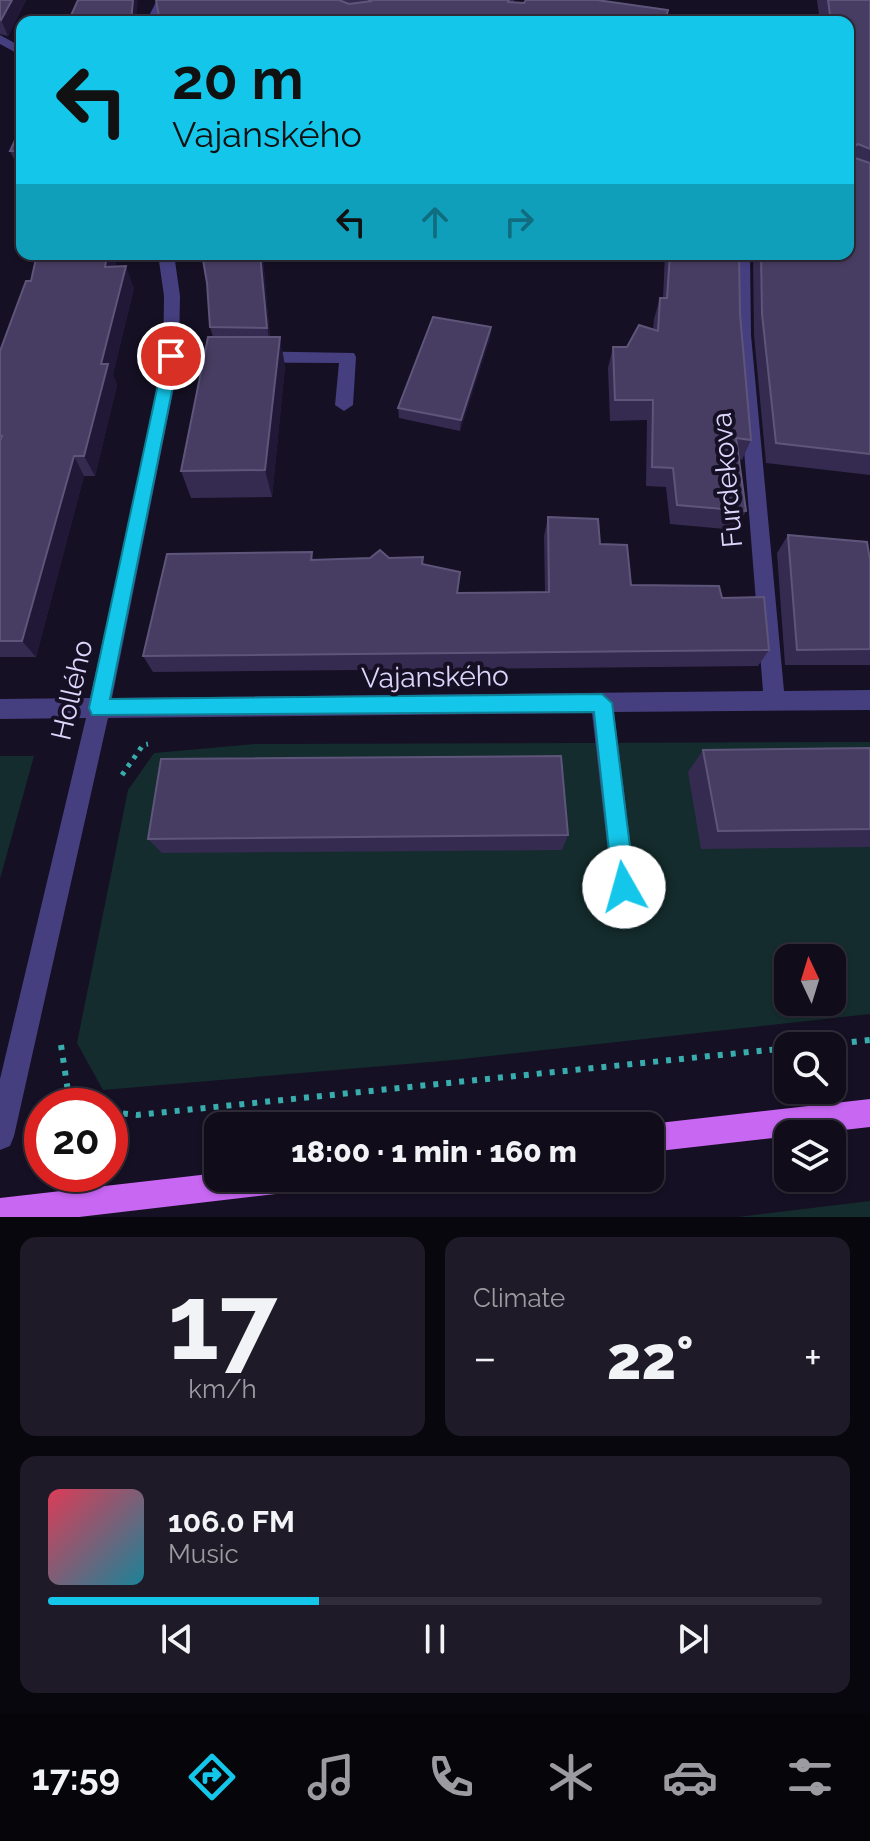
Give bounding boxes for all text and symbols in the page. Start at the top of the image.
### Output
text: 20 m [172,46,304,112]
icon: left [40,48,144,152]
text: Vajanského [172,113,362,155]
icon: left [329,200,373,244]
icon: ahead [413,200,457,244]
icon: right [497,200,541,244]
pin [137,322,205,390]
icon: arrive [149,334,193,378]
street label: Furdekova [705,411,749,549]
street label: Hollého [44,637,100,743]
street label: Vajanského [361,659,509,695]
position arrow [582,845,666,929]
north arrow [774,944,846,1016]
map controls [774,944,846,1192]
button: search [774,1032,846,1104]
speed limit sign: 20 [24,1088,128,1192]
button: layers [774,1120,846,1192]
text: 18:00 · 1 min · 160 m [291,1134,577,1169]
text: 17 [168,1261,277,1383]
text: Climate [473,1283,565,1313]
text: 22° [607,1323,694,1393]
text: − [473,1332,497,1383]
text: + [804,1332,822,1383]
text: km/h [188,1374,257,1404]
text: 106.0 FM [168,1504,295,1539]
text: Music [168,1539,239,1569]
icon: previous [155,1617,199,1661]
icon: pause [413,1617,457,1661]
icon: next [671,1617,715,1661]
icon: directions [184,1749,240,1805]
icon: music [303,1749,359,1805]
icon: phone [423,1749,479,1805]
icon: climate [543,1749,599,1805]
icon: car [662,1749,718,1805]
icon: filters [782,1749,838,1805]
text: 17:59 [32,1756,120,1798]

